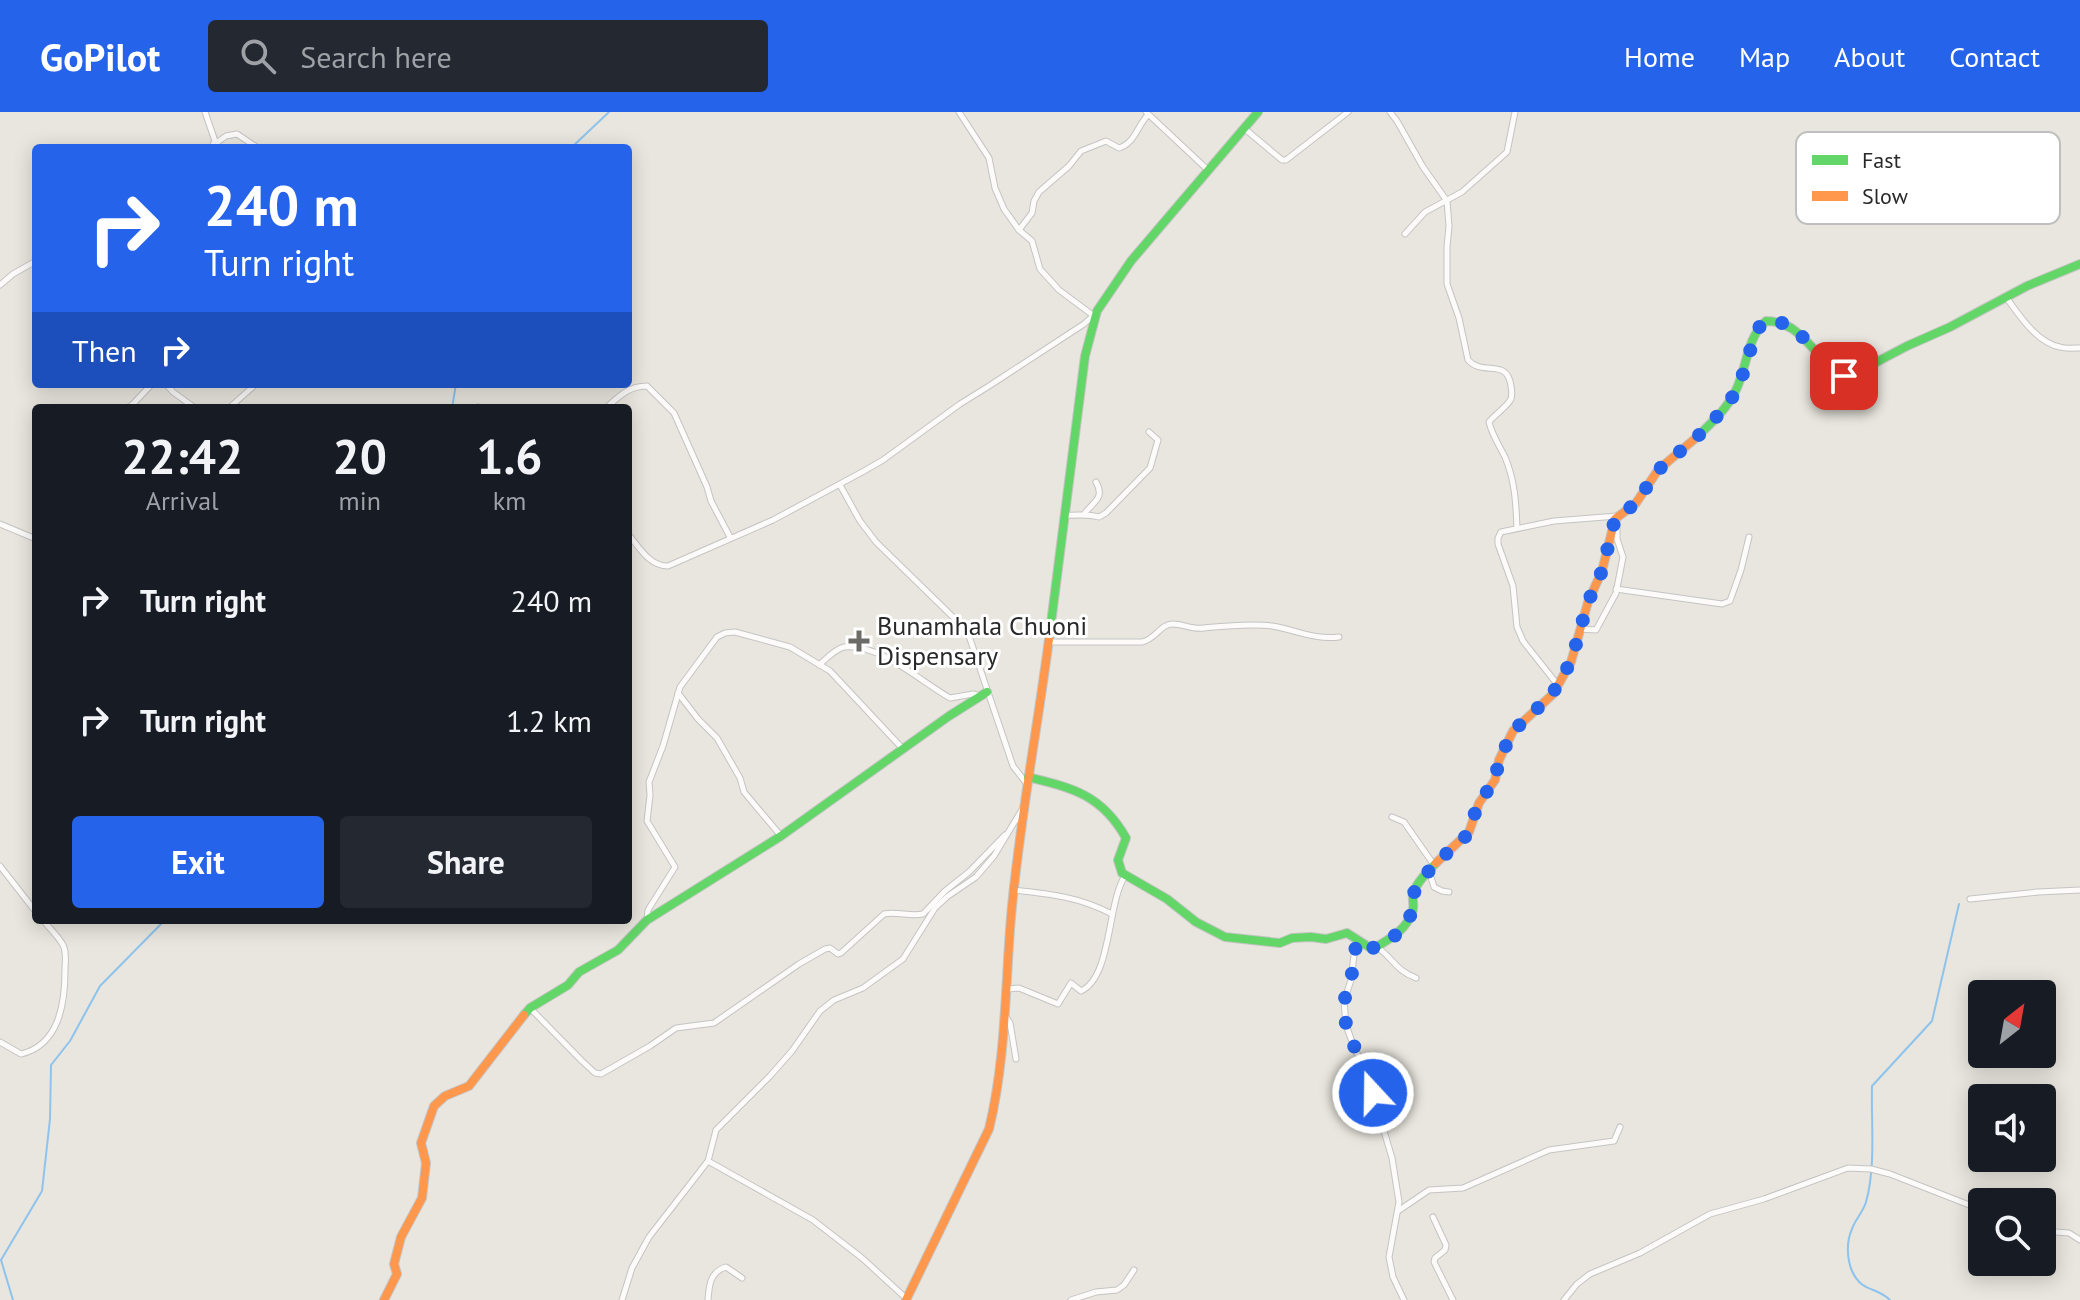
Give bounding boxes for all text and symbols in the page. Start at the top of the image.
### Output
search box [208,20,768,92]
text: GoPilot [40,32,160,81]
icon: search [236,34,280,78]
text: Search here [300,37,452,76]
text: Home [1624,38,1695,75]
text: Map [1739,38,1790,75]
text: About [1834,38,1905,75]
text: Contact [1949,38,2040,75]
legend [1796,132,2060,224]
text: Fast [1862,146,1902,174]
text: 240 m [204,169,359,241]
icon: right [72,176,176,280]
text: Slow [1862,182,1908,210]
text: Turn right [204,239,354,286]
icon: right [153,328,197,372]
text: Then [72,331,137,370]
pin [1810,342,1878,410]
icon: arrive [1822,354,1866,398]
text: 22:42 [121,425,243,487]
text: 20 [333,425,387,487]
text: 1.6 [476,425,543,487]
text: Arrival [146,484,219,517]
text: min [339,484,381,517]
text: km [493,484,526,517]
icon: right [72,578,116,622]
text: Turn right [140,581,266,620]
text: 240 m [511,581,592,620]
place label: Bunamhala Chuoni Dispensary [877,609,1087,672]
marker: Bunamhala Chuoni Dispensary [848,630,870,652]
icon: right [72,698,116,742]
text: Turn right [140,701,266,740]
text: 1.2 km [506,701,592,740]
button: Exit [72,816,324,908]
button: Share [340,816,592,908]
north arrow [1968,980,2056,1068]
map controls [1968,980,2056,1276]
position arrow [1331,1051,1415,1135]
button: sound [1968,1084,2056,1172]
button: search [1968,1188,2056,1276]

